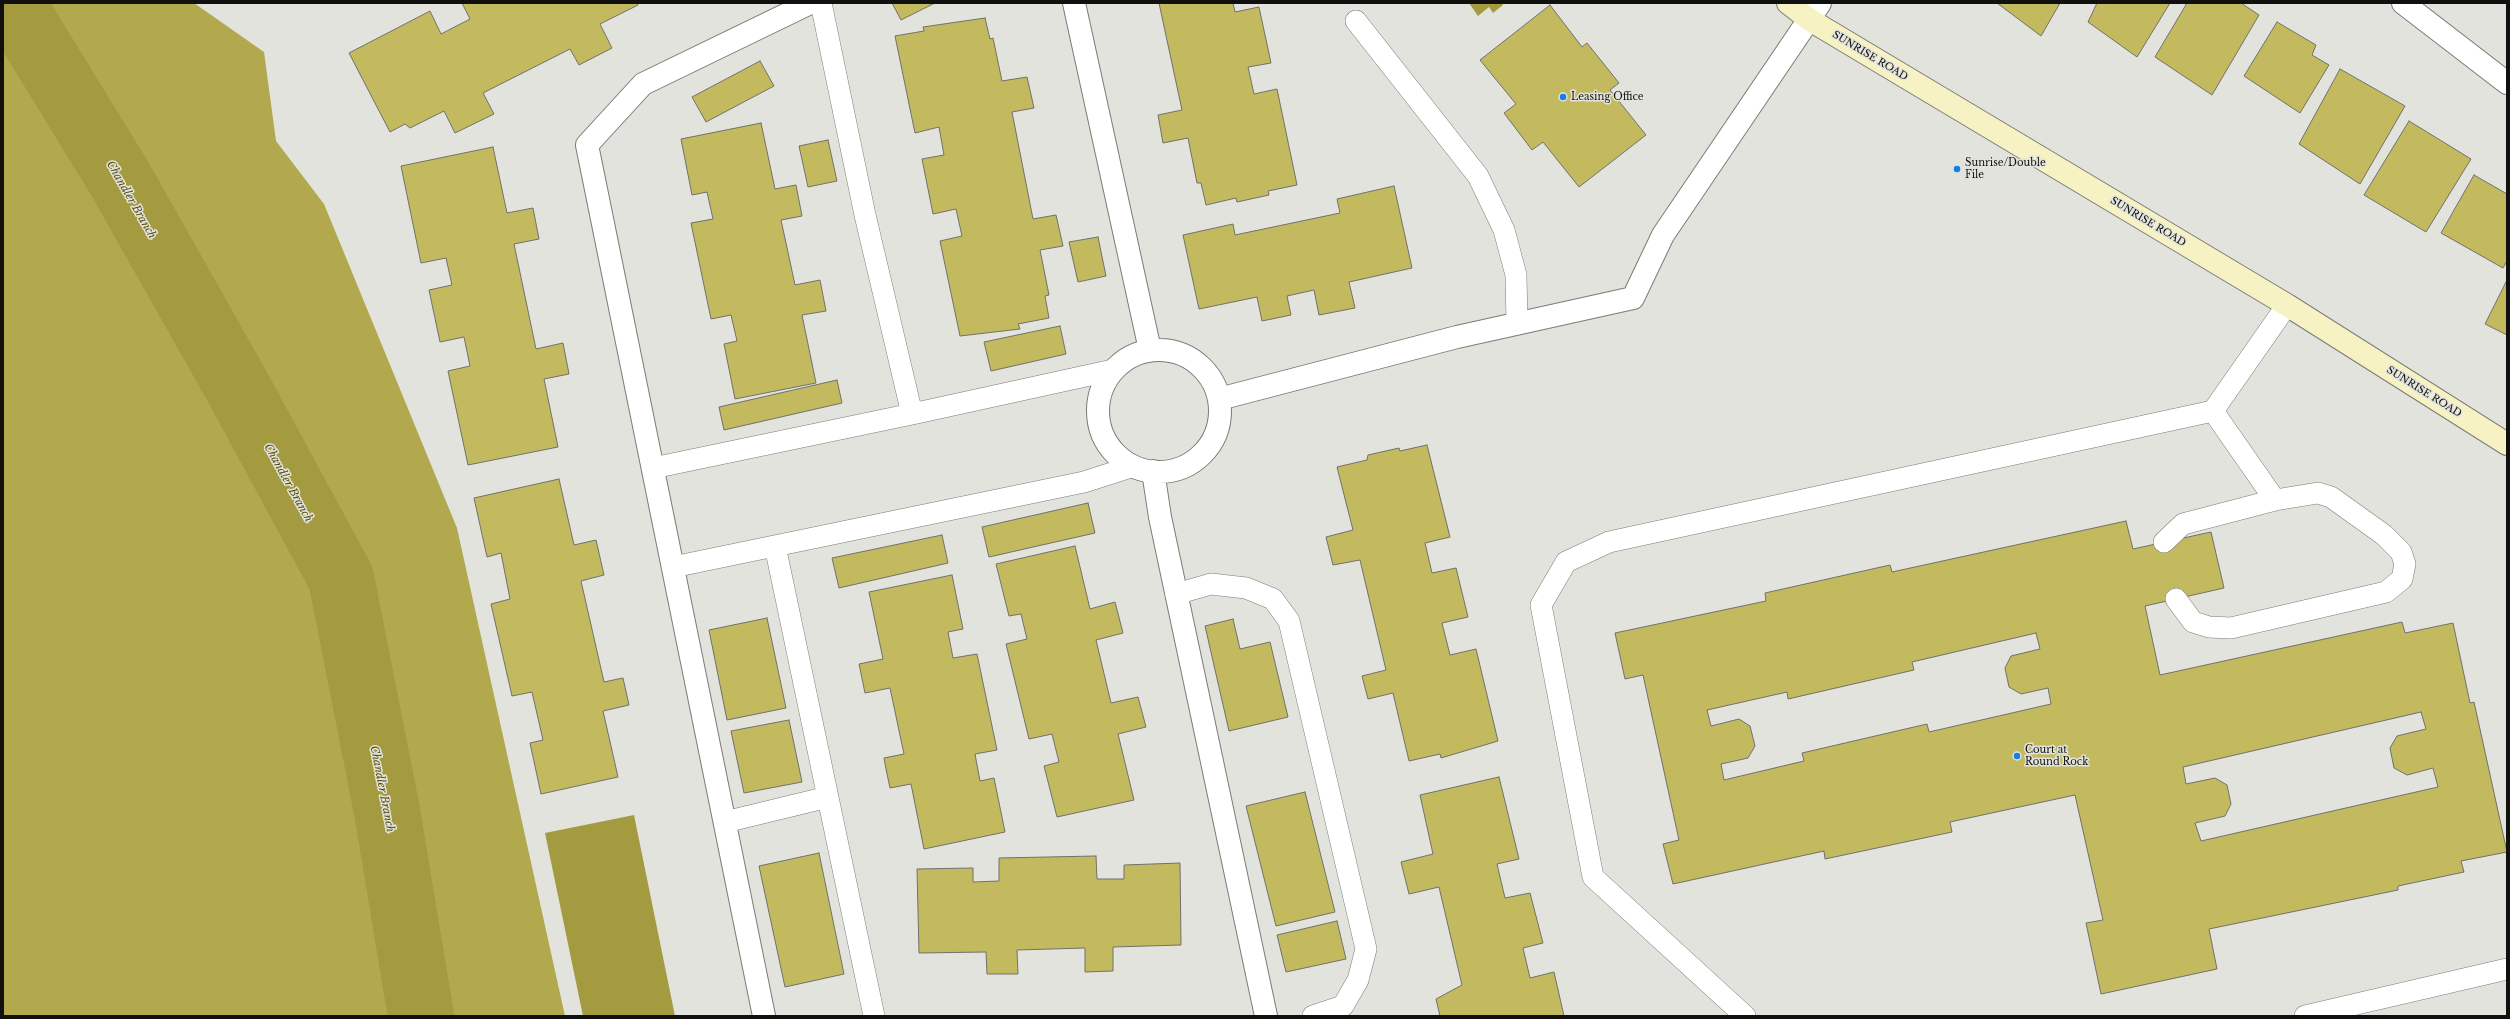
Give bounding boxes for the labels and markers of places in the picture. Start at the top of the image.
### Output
place label: Leasing Office [1571,91,1644,103]
marker: Leasing Office [1558,92,1568,102]
place label: Sunrise/Double File [1965,157,2046,180]
marker: Sunrise/Double File [1952,164,1962,174]
place label: Court at Round Rock [2025,744,2088,768]
marker: Court at Round Rock [2012,751,2022,761]

